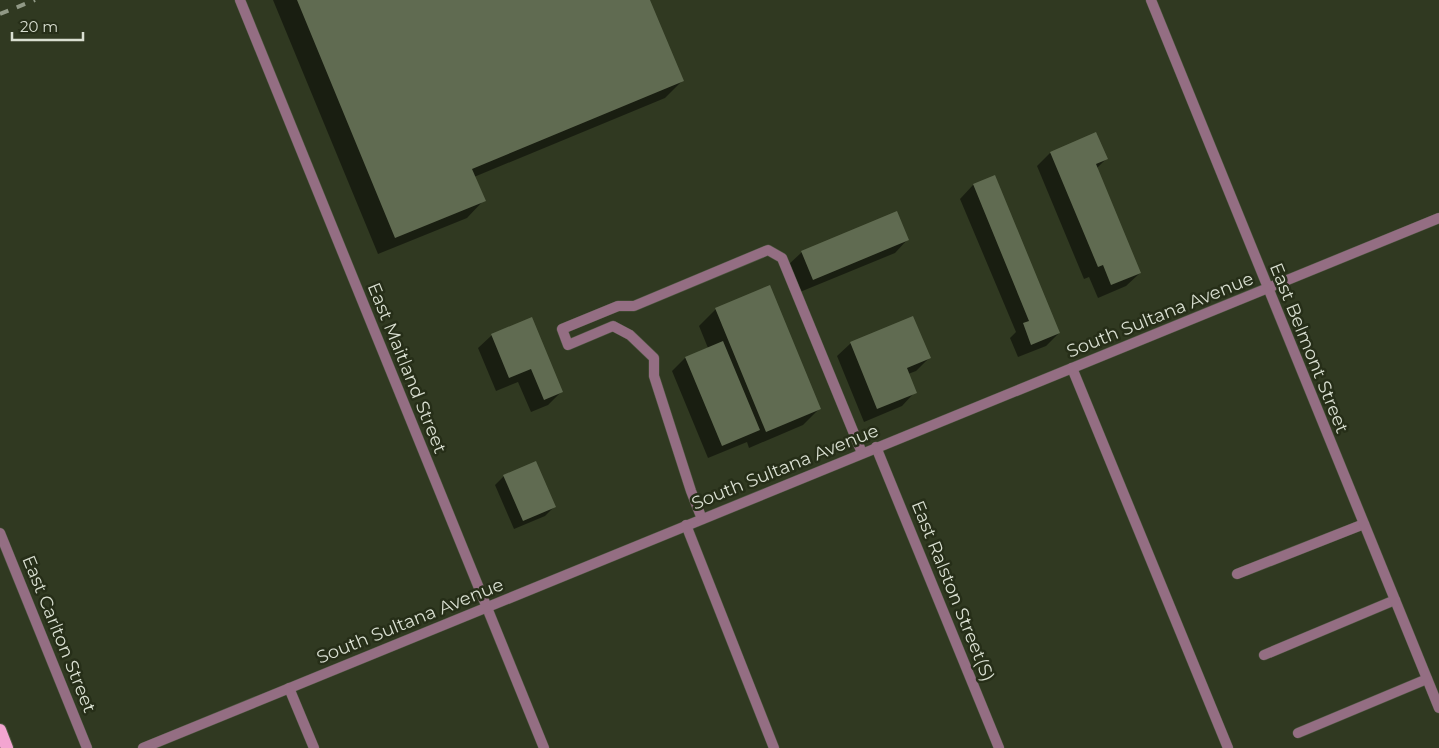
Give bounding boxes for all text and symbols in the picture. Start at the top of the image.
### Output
scale bar [12,10,84,42]
text: 20 m [20,17,58,36]
street label: East Belmont Street [1265,260,1353,436]
street label: South Sultana Avenue [1063,267,1257,363]
street label: East Maitland Street [363,279,451,457]
street label: South Sultana Avenue [688,419,882,515]
street label: East Ralston Street(S) [907,497,999,685]
street label: East Carlton Street [17,552,101,716]
street label: South Sultana Avenue [313,573,507,669]

